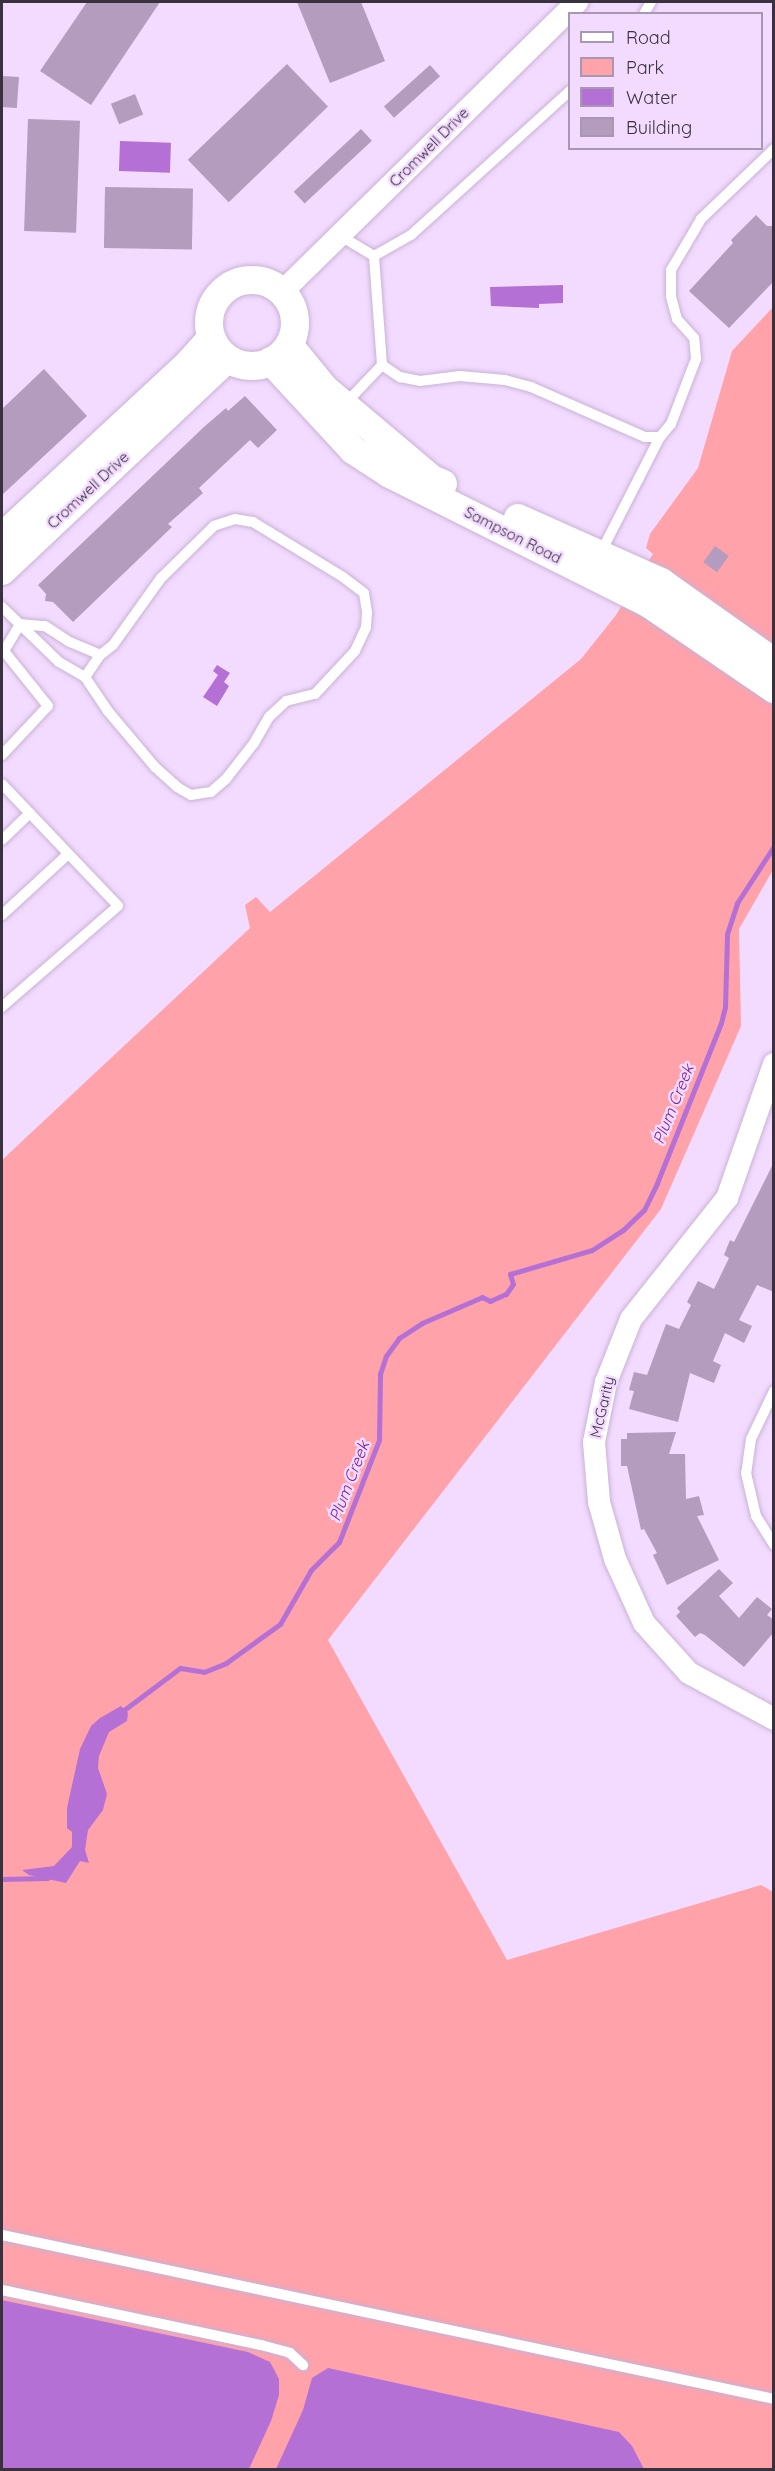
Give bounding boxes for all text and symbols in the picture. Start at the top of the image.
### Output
legend [568,12,763,150]
text: Road [626,26,671,49]
text: Park [626,56,664,79]
text: Water [626,86,677,109]
street label: Cromwell Drive [386,104,472,190]
text: Building [626,116,692,139]
street label: Cromwell Drive [44,448,132,532]
street label: Sampson Road [462,503,564,567]
water label: Plum Creek [648,1061,698,1147]
street label: McGarity [586,1375,618,1439]
water label: Plum Creek [325,1438,373,1524]

